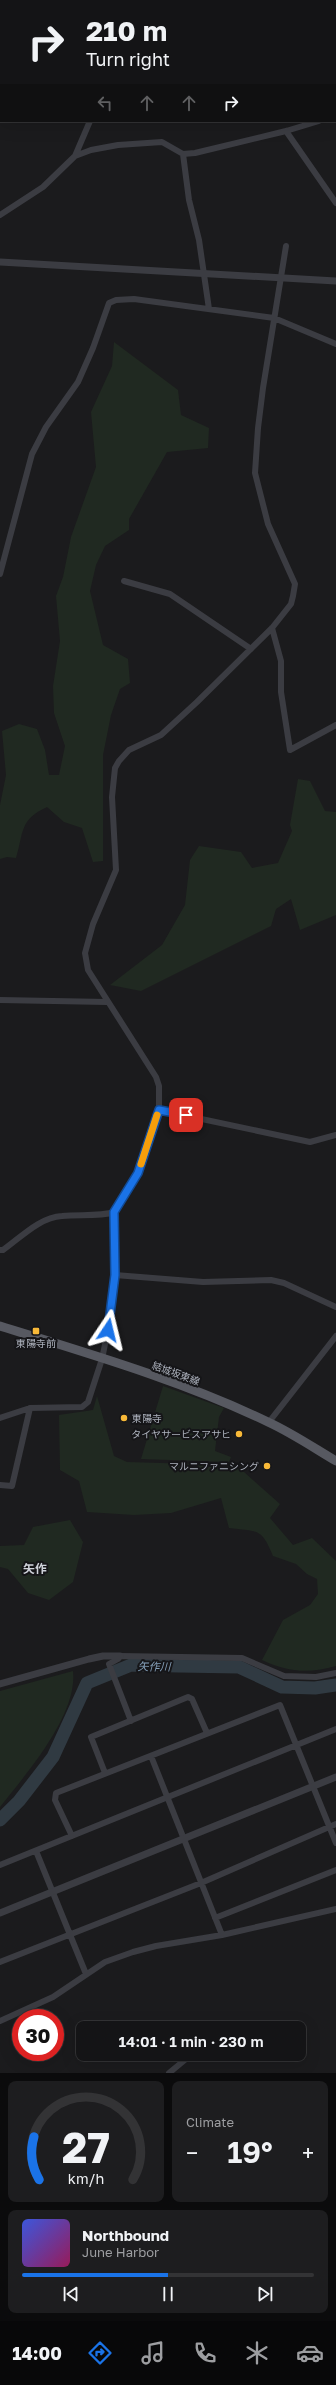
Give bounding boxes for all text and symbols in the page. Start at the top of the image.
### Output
text: 210 m [86,14,167,47]
icon: right [20,16,72,68]
text: Turn right [86,48,170,70]
icon: left [94,92,116,114]
icon: ahead [136,92,158,114]
icon: ahead [178,92,200,114]
icon: right [220,92,242,114]
pin [169,1098,203,1132]
icon: arrive [175,1104,197,1126]
position arrow [87,1309,129,1351]
marker: 東陽寺前 [31,1326,41,1336]
place label: 東陽寺前 [16,1337,56,1349]
street label: 結城坂東線 [150,1359,202,1387]
place label: 東陽寺 [132,1412,162,1424]
marker: 東陽寺 [119,1413,129,1423]
place label: タイヤサービスアサヒ [131,1428,231,1440]
marker: タイヤサービスアサヒ [234,1429,244,1439]
place label: マルニファニシング [169,1460,259,1472]
marker: マルニファニシング [262,1461,272,1471]
district label: 矢作 [23,1561,47,1576]
water label: 矢作川 [137,1659,172,1673]
speed limit sign: 30 [12,2009,64,2061]
text: 14:01 · 1 min · 230 m [118,2032,264,2050]
text: Climate [186,2114,234,2130]
text: 27 [62,2121,110,2171]
text: 19° [227,2134,273,2170]
text: − [186,2139,198,2166]
text: + [302,2139,314,2166]
text: km/h [68,2169,104,2186]
text: Northbound [82,2226,169,2244]
text: June Harbor [82,2244,159,2260]
icon: previous [60,2283,82,2305]
icon: pause [157,2283,179,2305]
icon: next [254,2283,276,2305]
icon: directions [86,2339,114,2367]
icon: music [139,2339,167,2367]
icon: phone [191,2339,219,2367]
icon: climate [243,2339,271,2367]
icon: car [296,2339,324,2367]
text: 14:00 [12,2342,62,2364]

